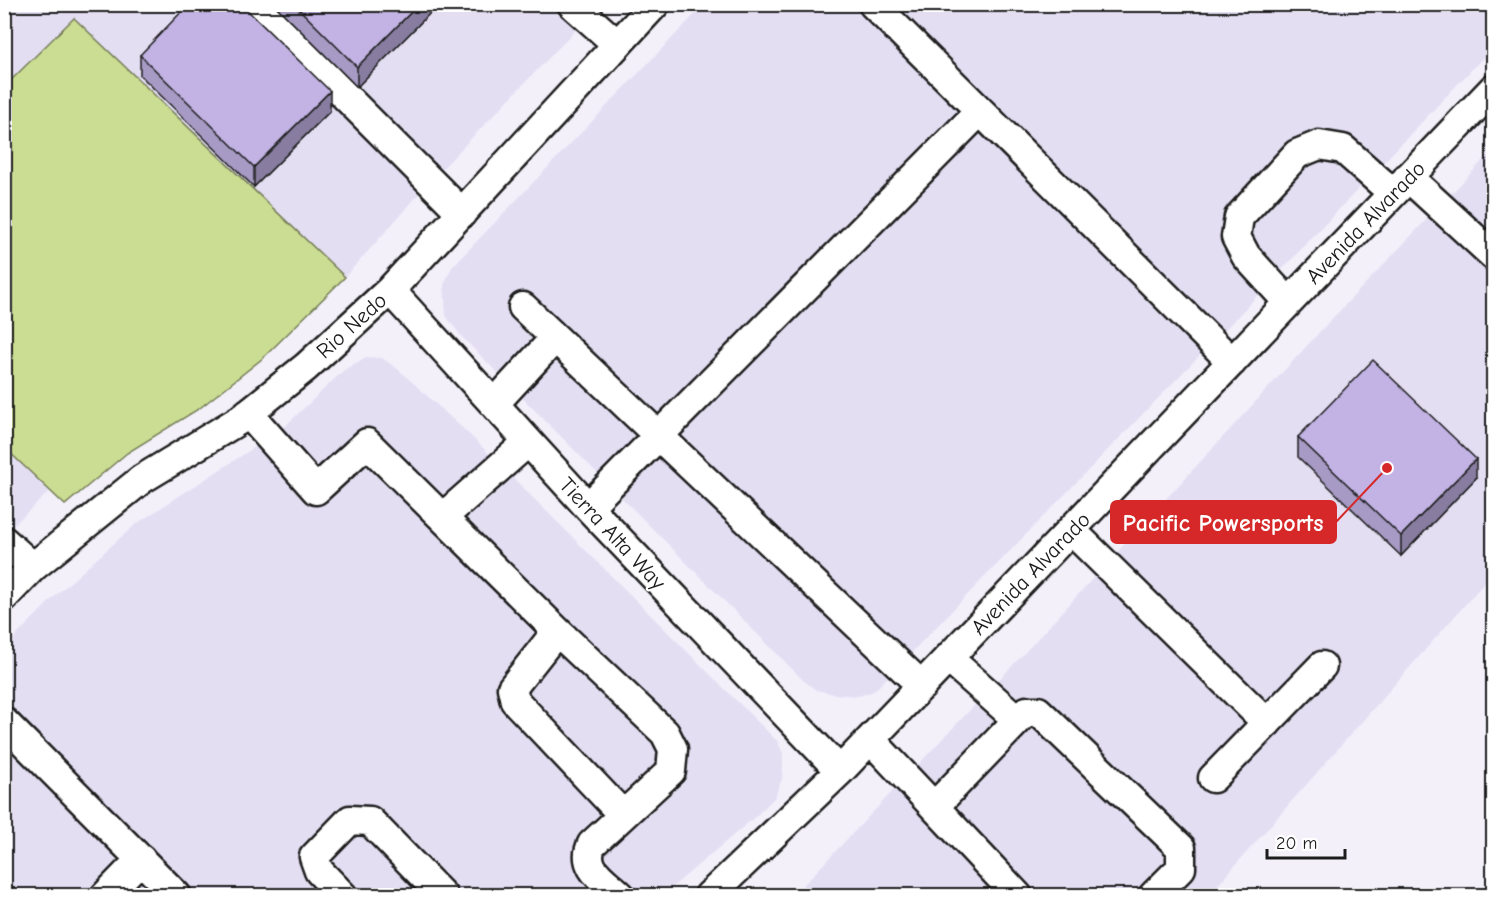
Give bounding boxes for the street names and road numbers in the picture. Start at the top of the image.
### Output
street label: Avenida Alvarado [1301,156,1431,290]
street label: Rio Nedo [311,287,392,364]
street label: Tierra Alta Way [554,472,671,595]
street label: Avenida Alvarado [966,507,1096,641]

